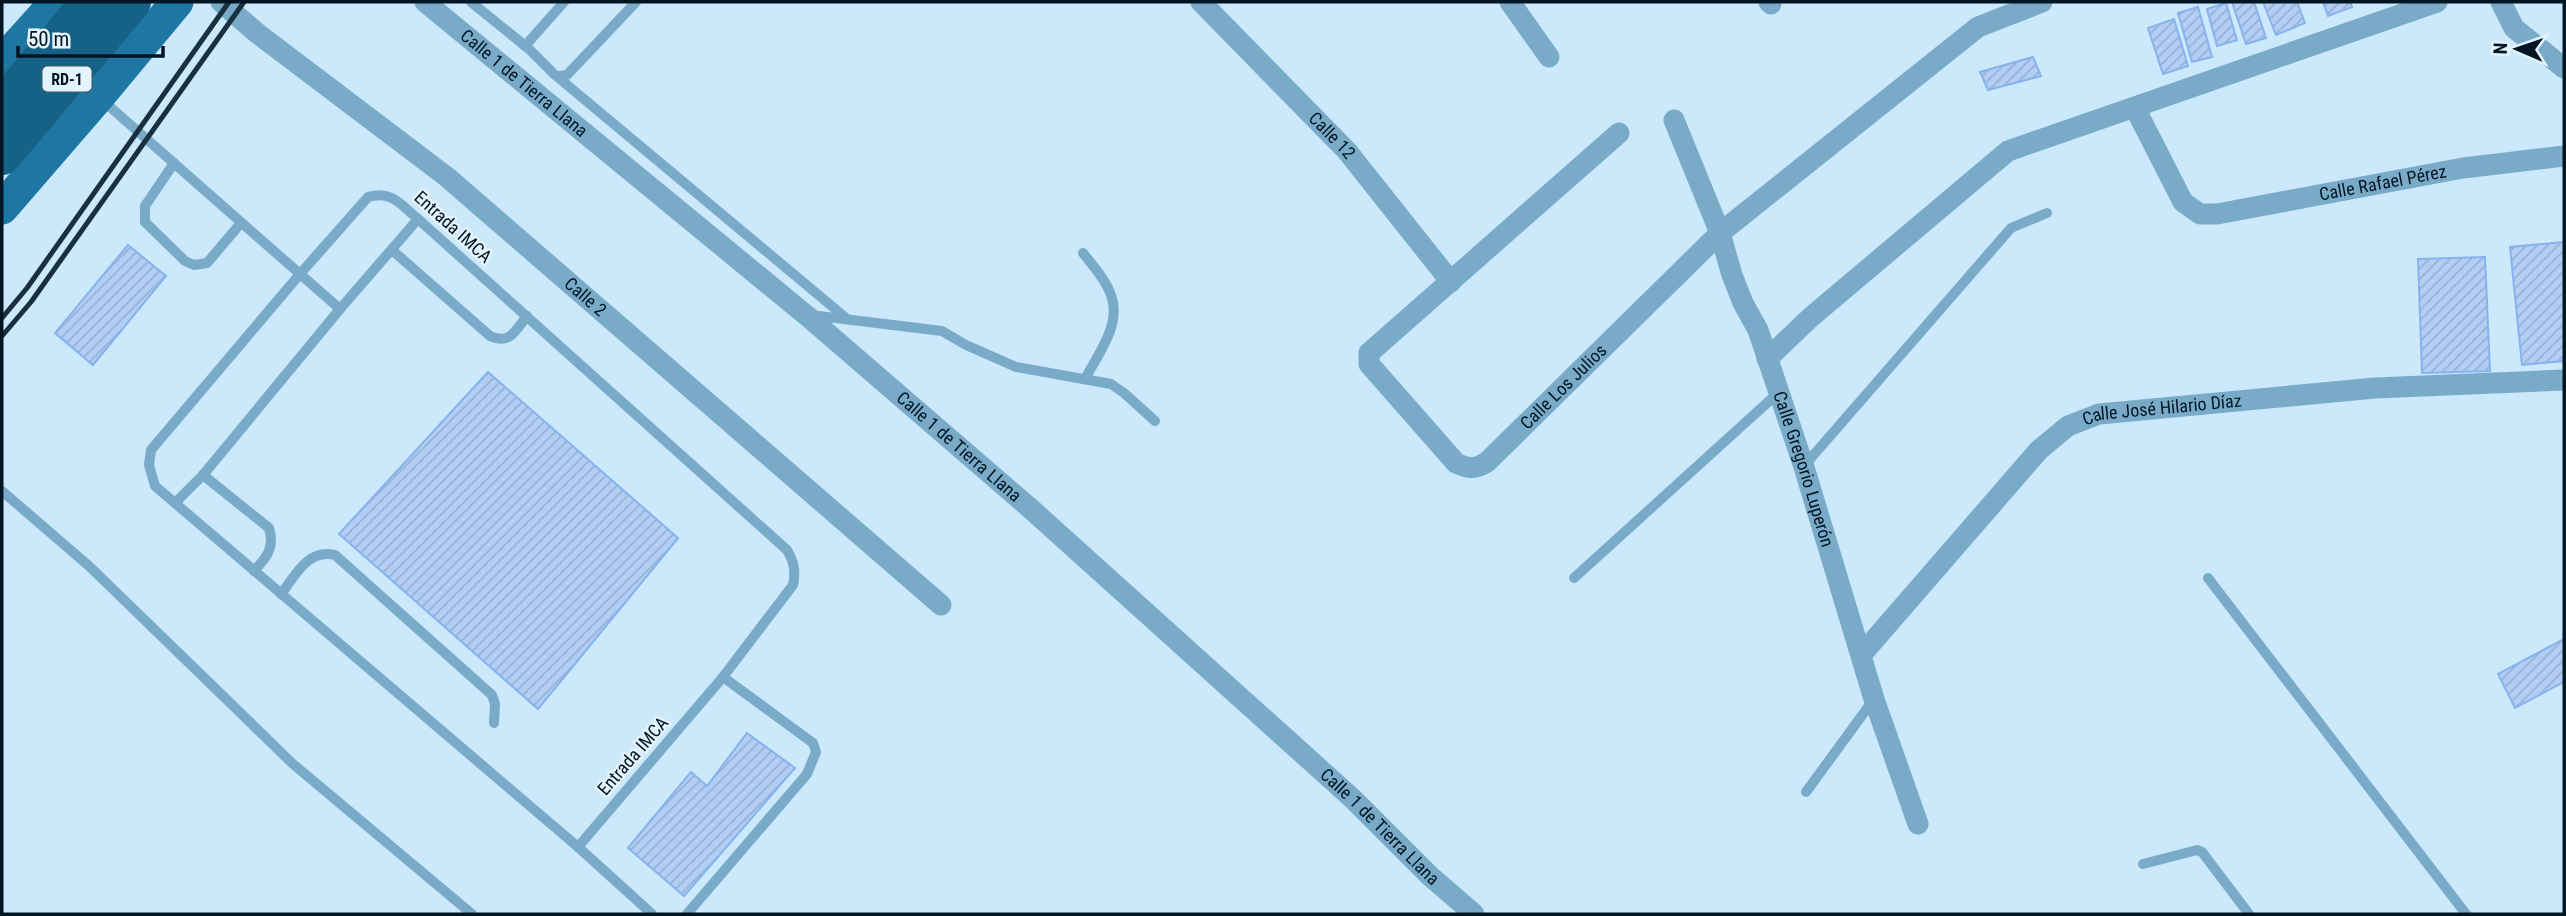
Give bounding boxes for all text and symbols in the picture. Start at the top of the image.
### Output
scale bar [18,14,163,58]
north arrow [2482,14,2552,84]
street label: Calle 1 de Tierra Llana [457,25,592,141]
text: 50 m [28,27,69,51]
text: N [2489,42,2512,55]
road number: RD-1 [42,66,92,92]
street label: Calle 12 [1305,107,1360,163]
street label: Calle Rafael Pérez [2317,160,2448,205]
street label: Entrada IMCA [410,186,497,267]
street label: Calle 2 [560,273,611,320]
street label: Calle Los Julios [1516,340,1611,433]
street label: Calle 1 de Tierra Llana [893,387,1026,506]
street label: Calle Gregorio Luperón [1769,388,1838,549]
street label: Calle José Hilario Díaz [2079,390,2243,429]
street label: Entrada IMCA [593,712,673,799]
street label: Calle 1 de Tierra Llana [1316,764,1444,889]

